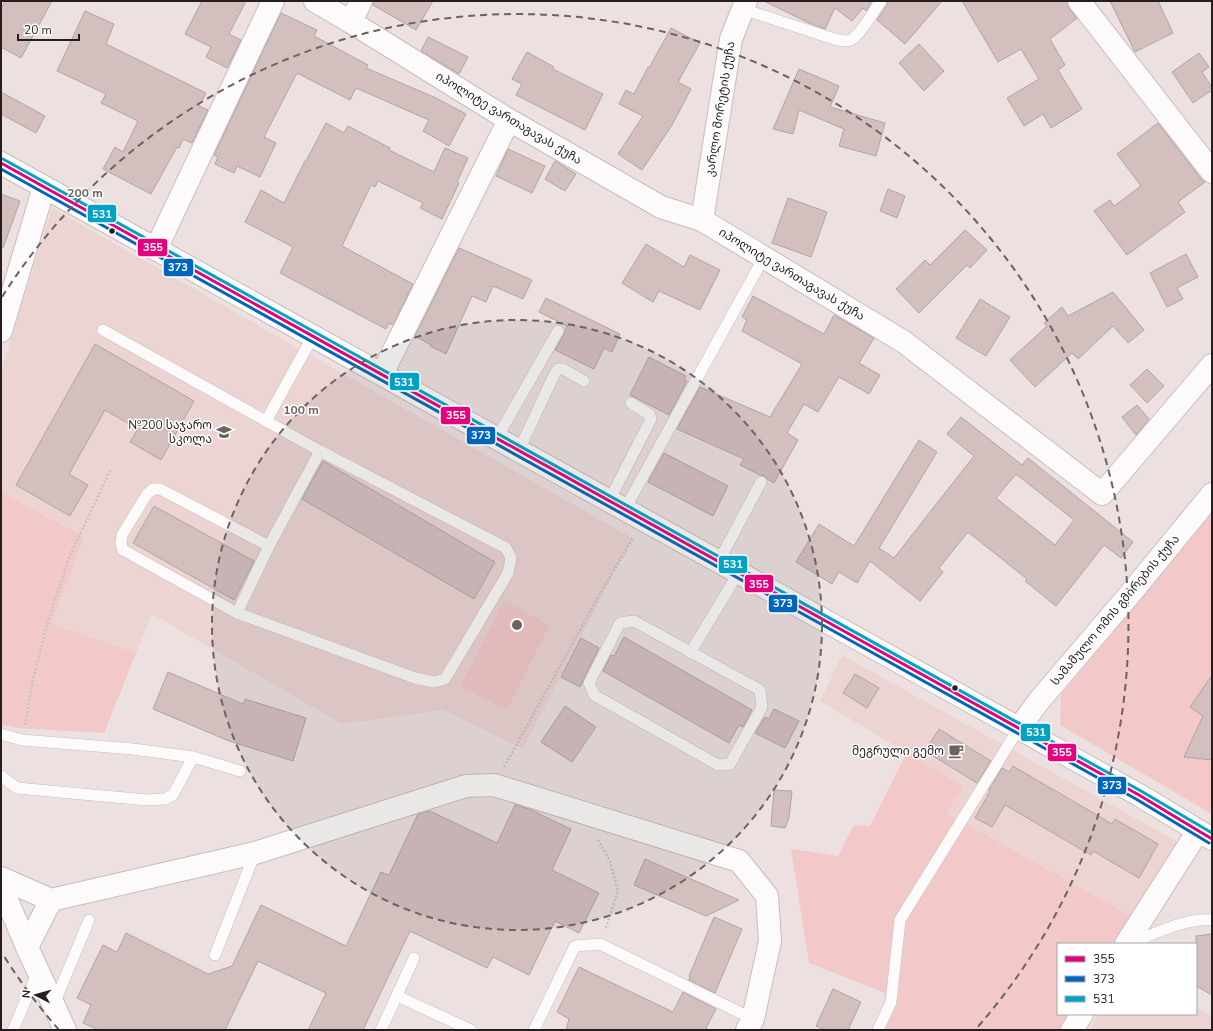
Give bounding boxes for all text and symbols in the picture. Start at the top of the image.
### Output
scale bar [18,16,79,42]
text: 20 m [24,22,52,38]
street label: კარლო მორეტის ქუჩა [701,40,739,178]
street label: იპოლიტე ვართაგავას ქუჩა [433,68,585,168]
text: 200 m [67,185,103,201]
line badge: 531 [87,204,117,223]
text: 531 [92,207,112,222]
street label: იპოლიტე ვართაგავას ქუჩა [716,224,868,324]
unlabelled marker [107,226,117,236]
line badge: 355 [137,238,168,257]
text: 355 [143,240,163,255]
line badge: 373 [163,258,194,277]
text: 373 [168,260,188,275]
line badge: 531 [389,372,420,391]
text: 531 [394,375,414,390]
text: 100 m [283,402,319,418]
line badge: 355 [440,406,471,425]
text: 355 [446,408,466,423]
place label: №200 საჯარო სკოლა [128,417,212,447]
school or university icon: №200 საჯარო სკოლა [215,423,233,441]
line badge: 373 [466,426,496,445]
text: 373 [471,428,491,443]
street label: სამამულო ომის გმირების ქუჩა [1047,531,1183,689]
line badge: 531 [718,555,748,574]
text: 531 [723,557,743,572]
line badge: 355 [744,574,774,593]
text: 355 [749,577,769,592]
line badge: 373 [768,594,798,613]
text: 373 [773,596,793,611]
centre of rings [510,618,524,632]
unlabelled marker [950,683,960,693]
line badge: 531 [1020,723,1051,742]
text: 531 [1026,725,1046,740]
cafe icon: მეგრული გემო [947,742,965,760]
place label: მეგრული გემო [852,743,944,759]
line badge: 355 [1047,743,1077,762]
text: 355 [1052,745,1072,760]
line badge: 373 [1097,776,1127,795]
text: 373 [1102,778,1122,793]
legend [1057,943,1197,1015]
text: 355 [1093,951,1115,967]
text: 373 [1093,971,1115,987]
north arrow [16,975,56,1015]
text: N [19,989,34,999]
text: 531 [1093,991,1115,1007]

